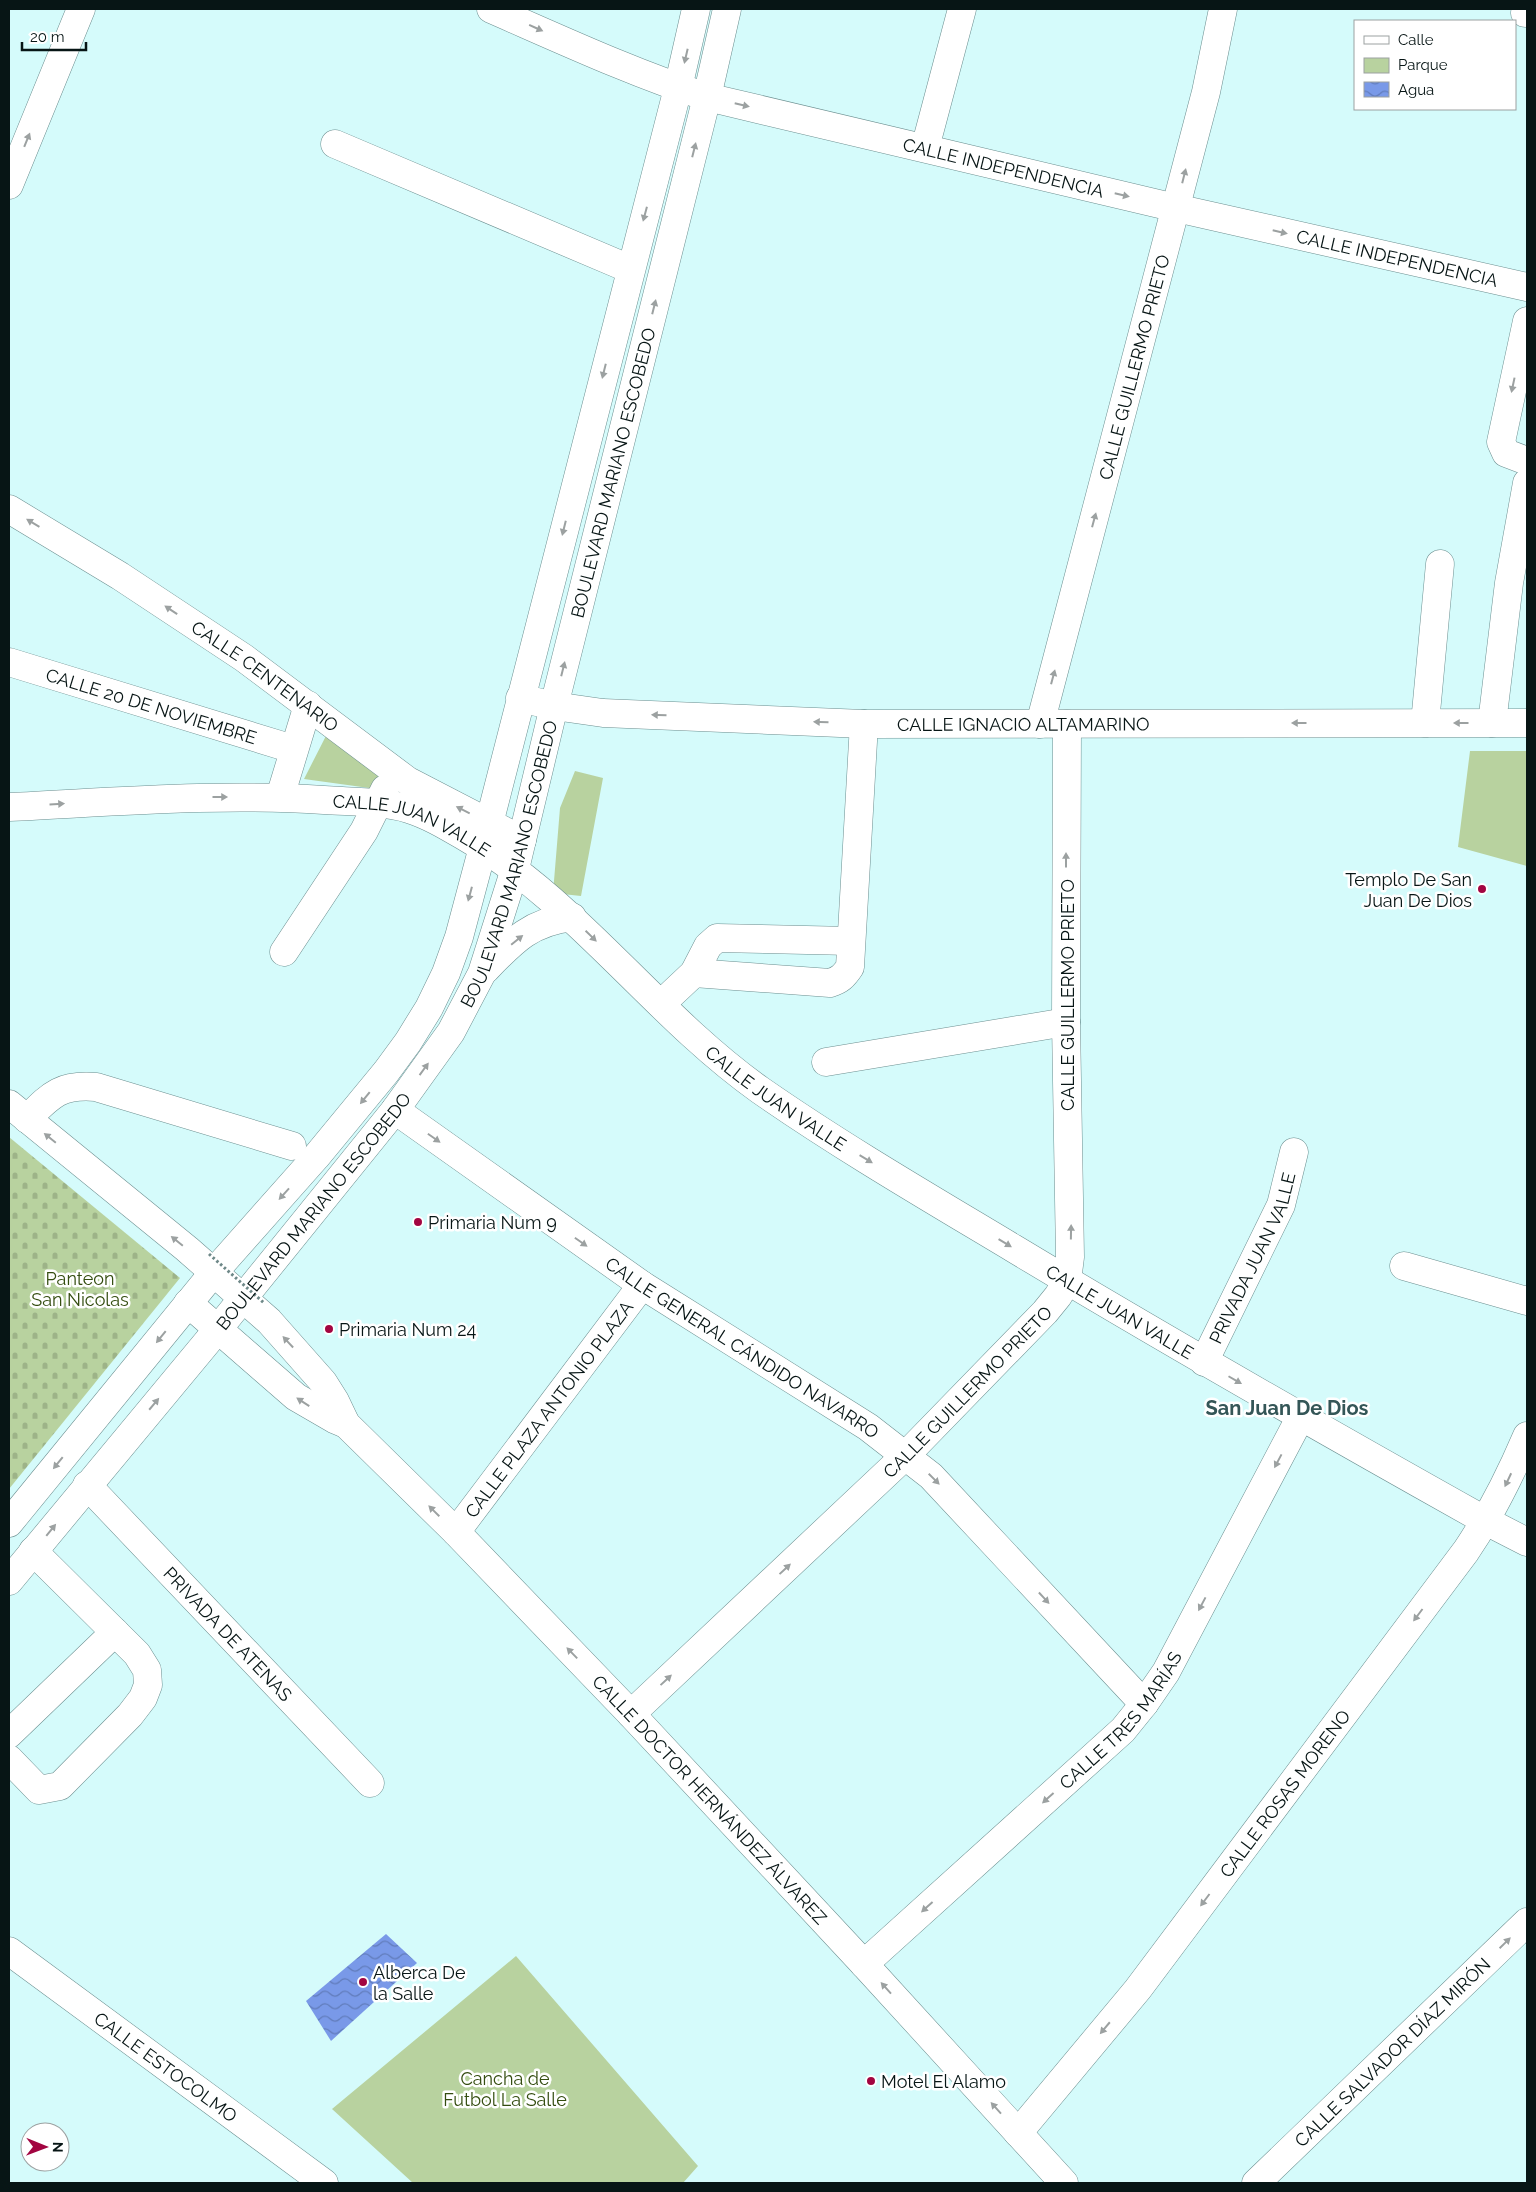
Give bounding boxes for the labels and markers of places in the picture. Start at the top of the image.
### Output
place label: Templo De San Juan De Dios [1345,869,1472,911]
marker: Templo De San Juan De Dios [1476,883,1488,895]
place label: Primaria Num 9 [428,1212,557,1233]
marker: Primaria Num 9 [412,1216,424,1228]
place label: Primaria Num 24 [339,1319,477,1340]
marker: Primaria Num 24 [323,1323,335,1335]
place label: Alberca De la Salle [373,1962,466,2004]
marker: Alberca De la Salle [357,1976,369,1988]
place label: Motel El Alamo [881,2071,1006,2092]
marker: Motel El Alamo [865,2075,877,2087]

